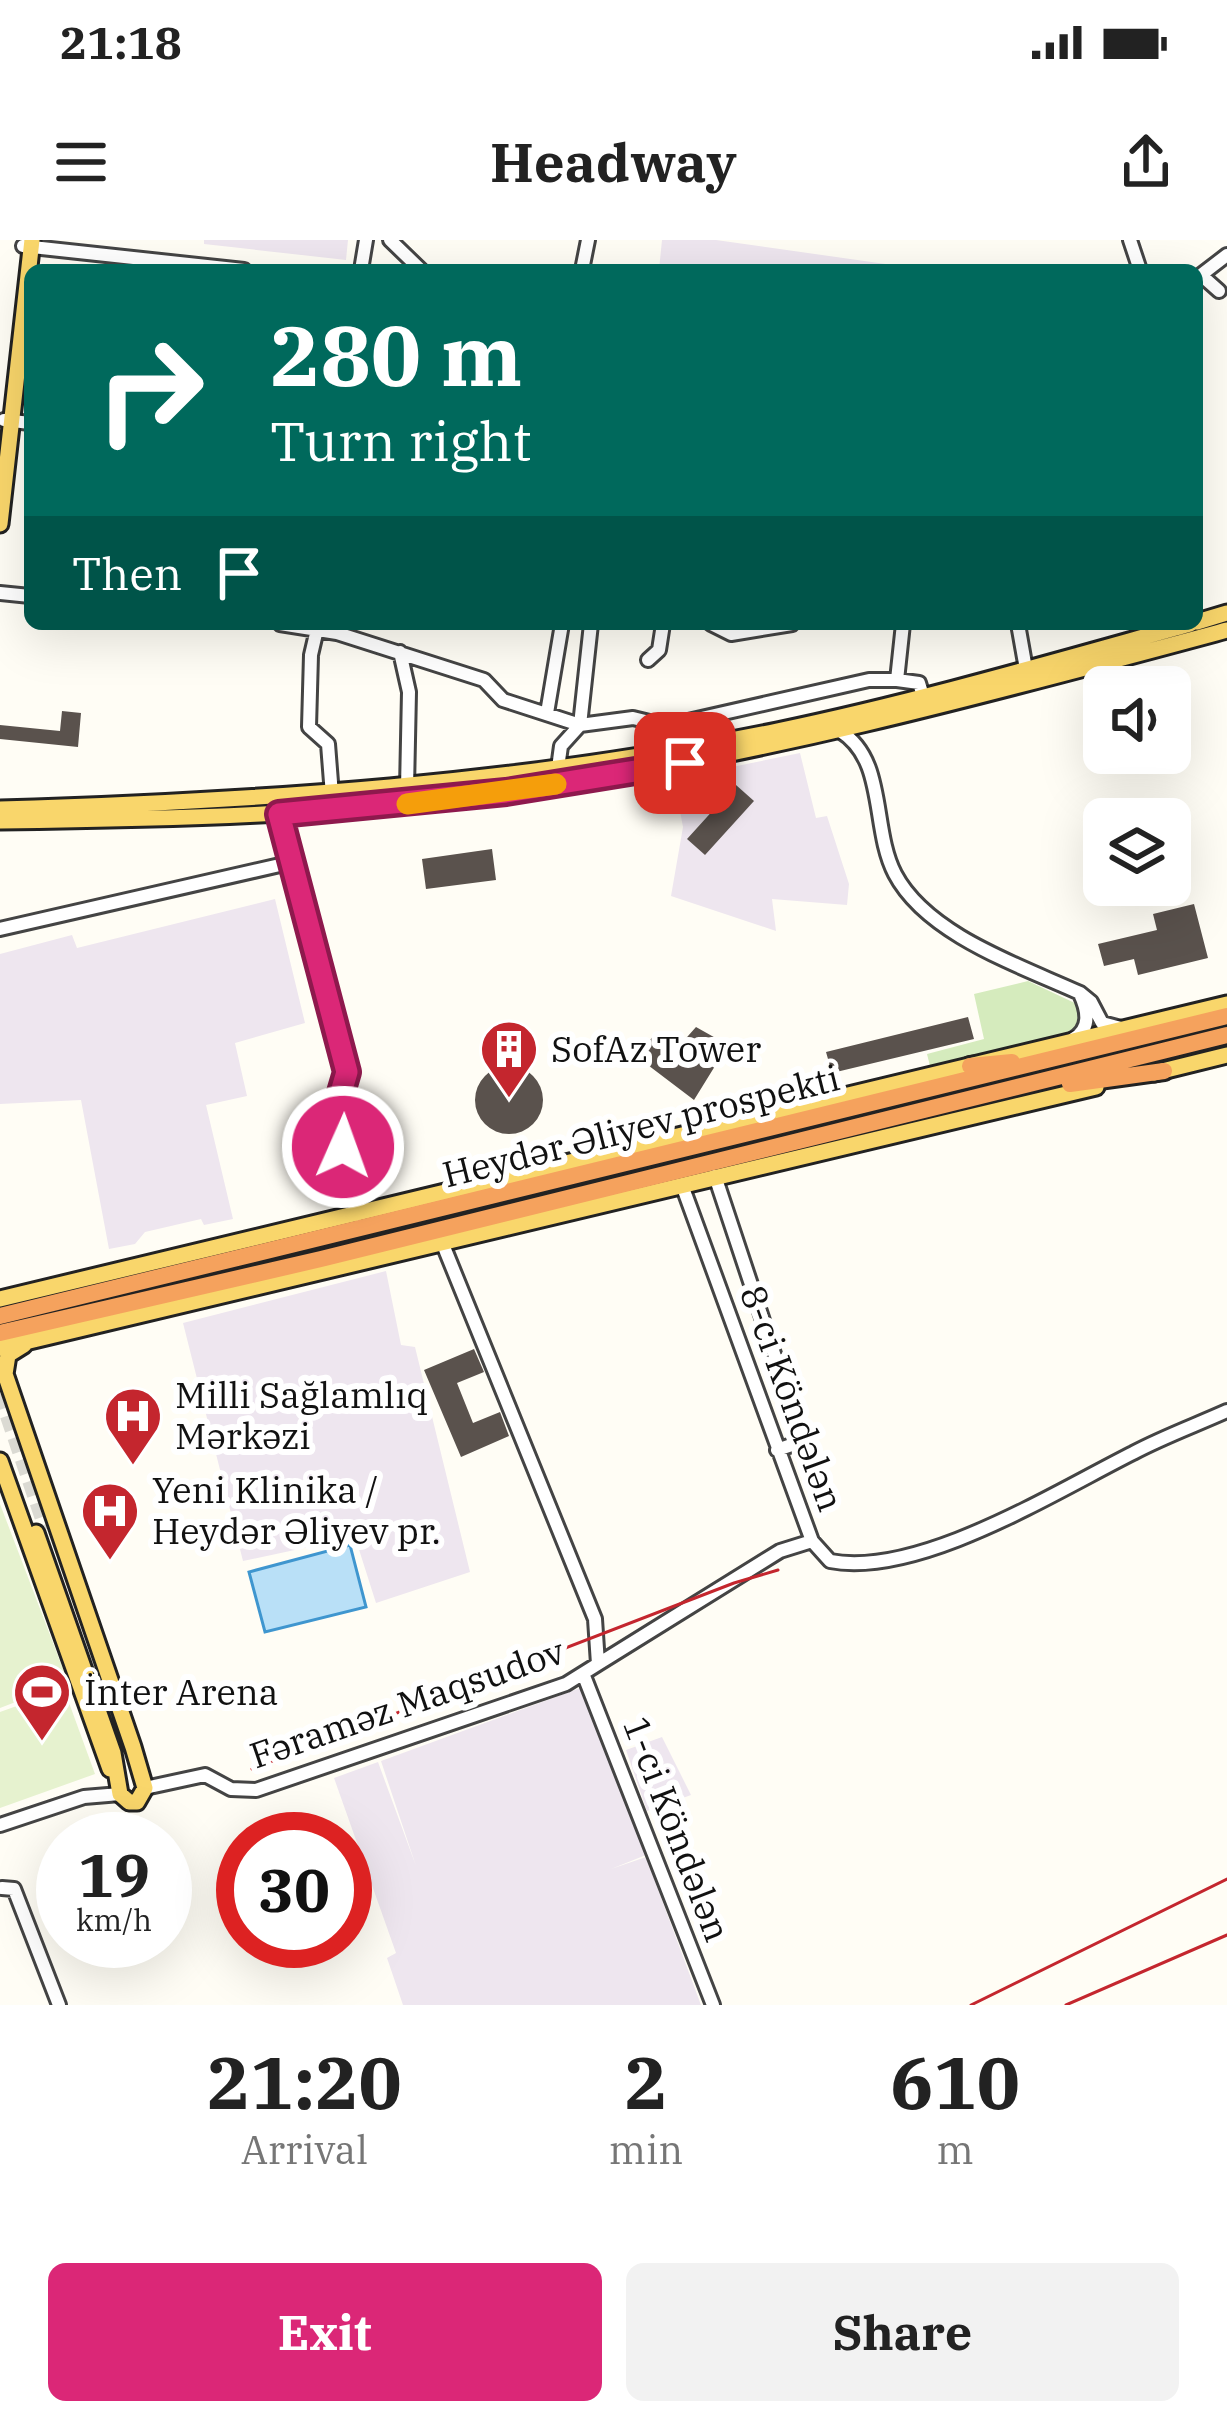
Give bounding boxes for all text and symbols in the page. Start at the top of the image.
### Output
text: 21:18 [60,13,182,71]
text: Headway [490,127,737,197]
icon: menu [48,129,114,195]
icon: share [1113,129,1179,195]
text: 280 m [270,300,522,409]
icon: right [72,312,228,468]
text: Turn right [270,406,532,476]
icon: arrive [206,540,272,606]
text: Then [72,544,182,602]
map controls [1083,666,1191,906]
button: sound [1083,666,1191,774]
pin [634,712,736,814]
icon: arrive [652,730,718,796]
button: layers [1083,798,1191,906]
building icon: SofAz Tower [478,1018,540,1100]
place label: SofAz Tower [551,1025,761,1072]
street label: Heydər Əliyev prospekti [438,1053,844,1198]
position arrow [280,1084,406,1210]
street label: 8-ci Köndələn [730,1278,855,1517]
place label: Milli Sağlamlıq Mərkəzi [175,1371,428,1459]
hospital icon: Milli Sağlamlıq Mərkəzi [102,1385,164,1467]
place label: Yeni Klinika / Heydər Əliyev pr. [152,1466,441,1554]
hospital icon: Yeni Klinika / Heydər Əliyev pr. [79,1480,141,1562]
street label: Fəraməz Maqsudov [243,1626,571,1778]
sports icon: İnter Arena [11,1661,73,1743]
place label: İnter Arena [84,1668,278,1715]
street label: 1-ci Köndələn [613,1710,742,1948]
speed limit sign: 30 [216,1812,372,1968]
text: 19 [78,1835,150,1914]
text: km/h [76,1900,152,1939]
text: 21:20 [207,2035,402,2129]
text: 2 [624,2035,668,2129]
text: 610 [890,2035,1020,2129]
text: Arrival [241,2124,368,2175]
text: min [609,2124,683,2175]
text: m [937,2124,974,2175]
button: Exit [48,2263,602,2401]
button: Share [626,2263,1179,2401]

